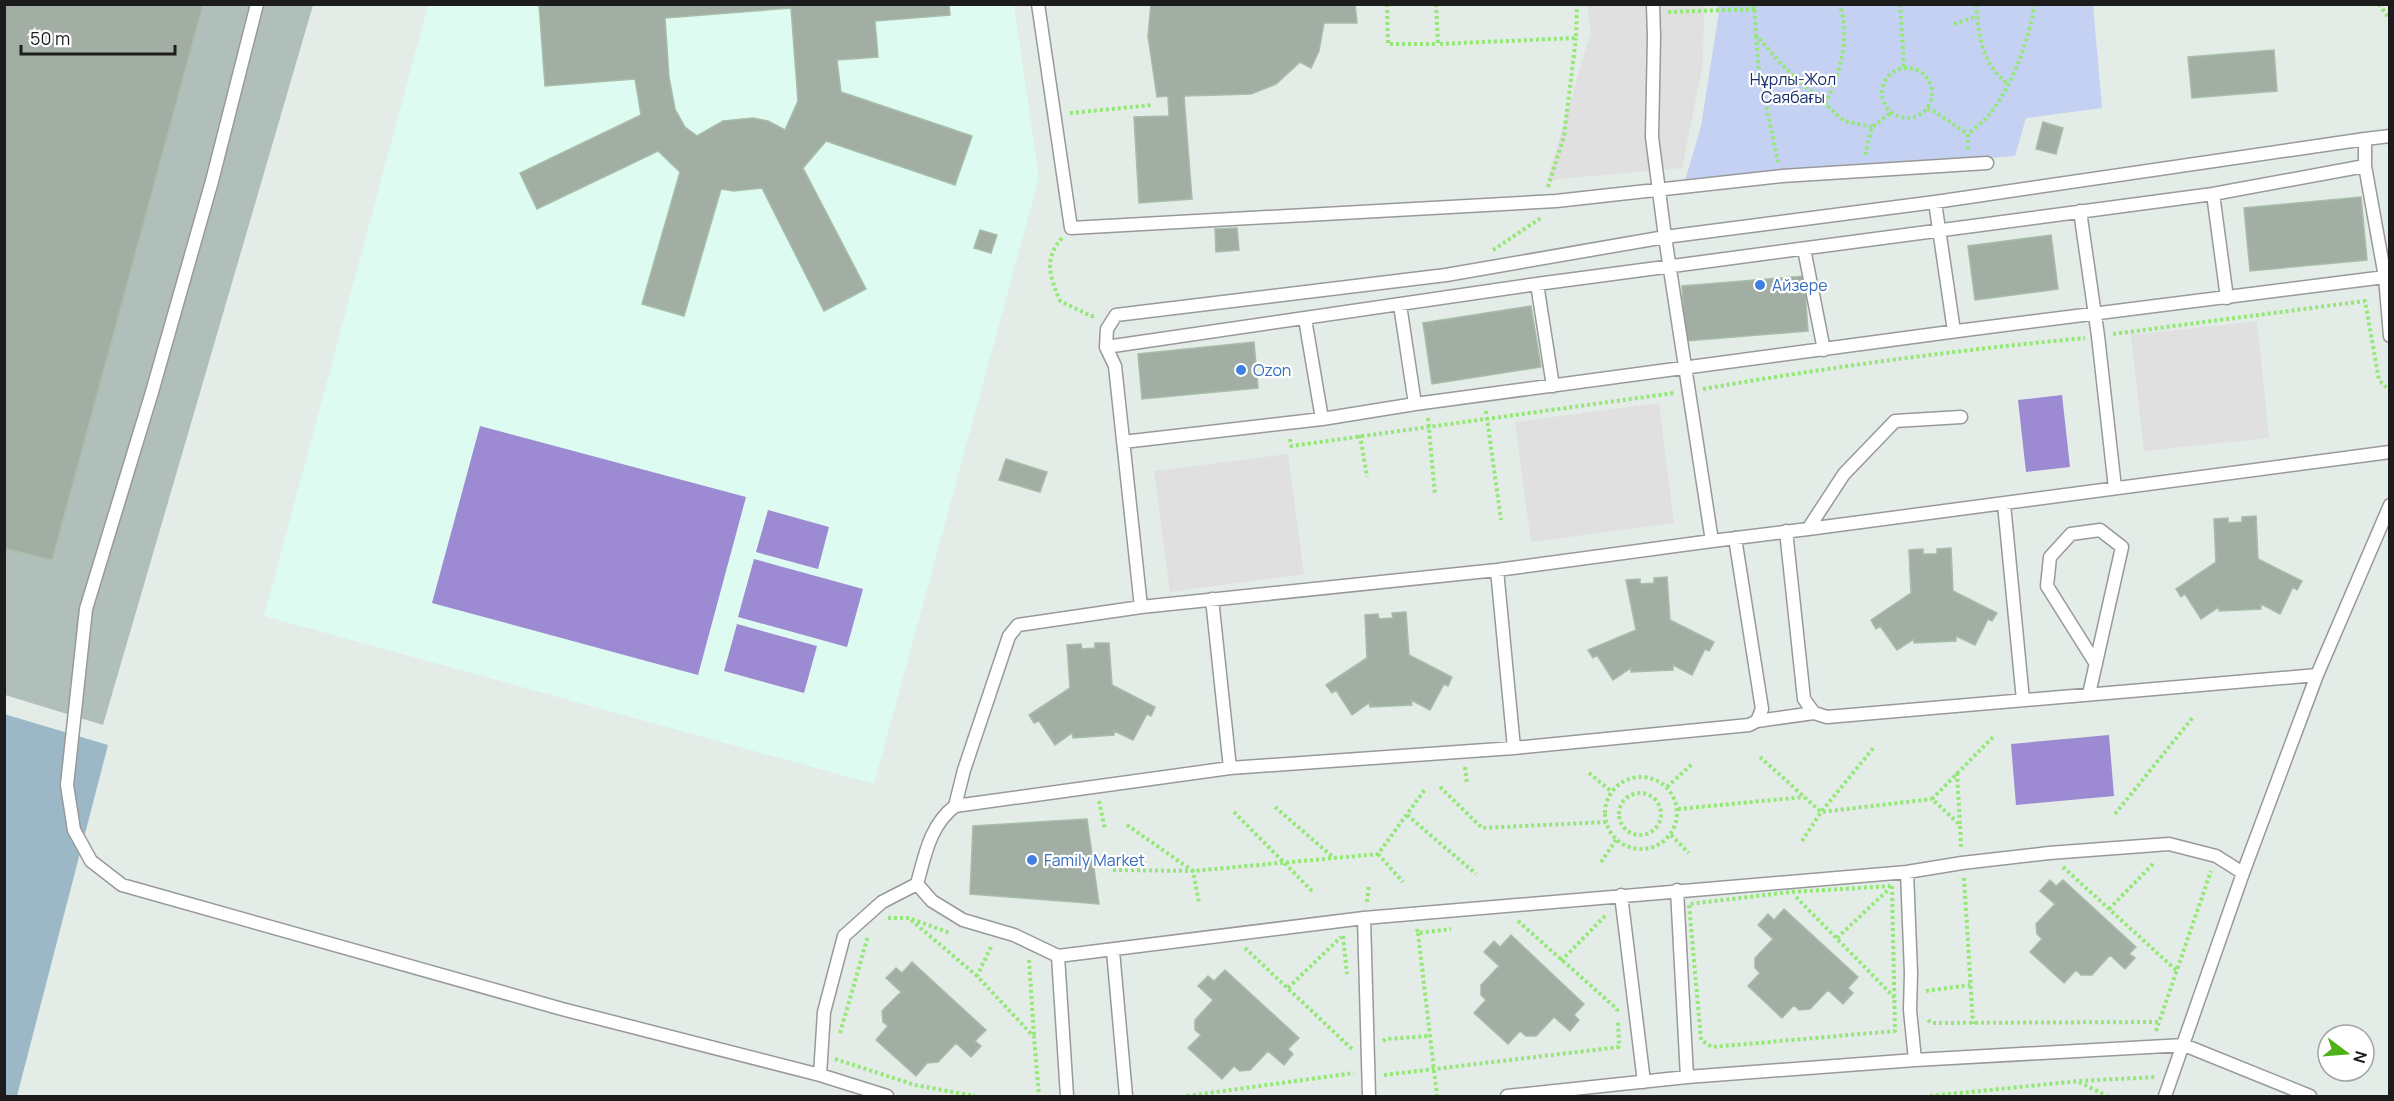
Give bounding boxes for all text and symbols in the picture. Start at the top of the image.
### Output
scale bar [21,18,176,56]
text: 50 m [30,26,70,50]
park label: Нұрлы-Жол Саябағы [1750,68,1836,108]
place label: Айзере [1772,274,1828,296]
marker: Айзере [1753,278,1767,292]
place label: Ozon [1253,359,1291,381]
marker: Ozon [1234,363,1248,377]
place label: Family Market [1044,849,1145,871]
marker: Family Market [1025,853,1039,867]
north arrow [2316,1023,2376,1083]
text: N [2348,1049,2373,1066]

